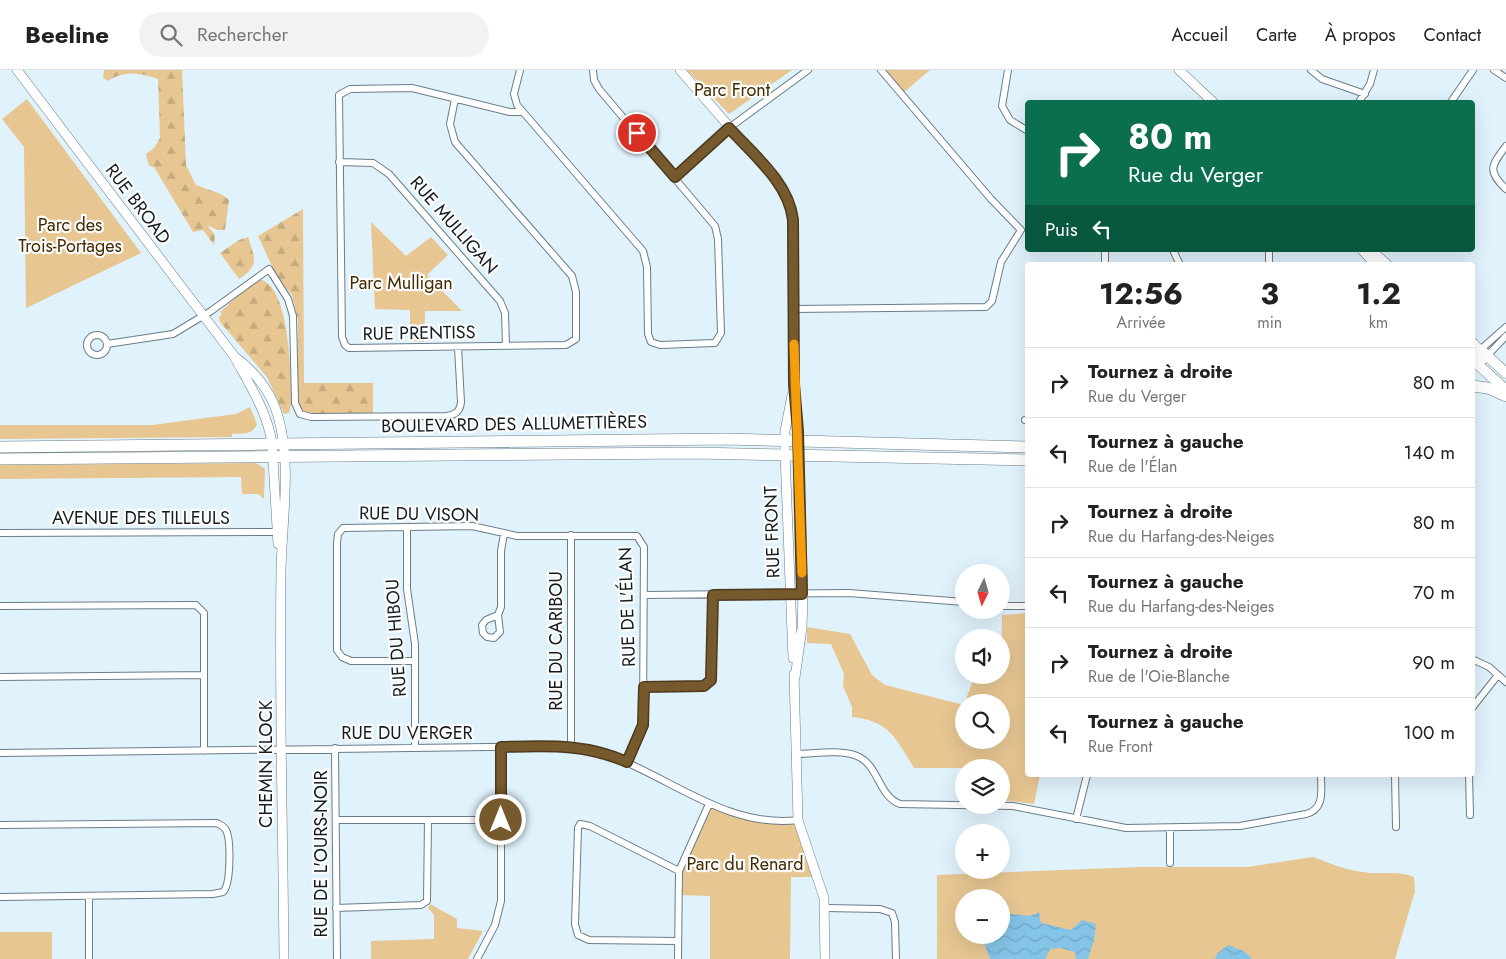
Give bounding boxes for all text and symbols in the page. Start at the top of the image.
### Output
search box [139,12,489,57]
text: Beeline [25,17,109,52]
icon: search [157,21,185,49]
text: Rechercher [197,21,288,48]
text: Accueil [1171,22,1228,48]
text: Carte [1256,22,1297,48]
text: À propos [1325,22,1395,48]
text: Contact [1423,22,1481,48]
park label: Parc Front [694,77,771,103]
pin [616,112,658,154]
text: 80 m [1128,112,1212,162]
icon: arrive [623,119,651,147]
icon: right [1045,120,1110,185]
street label: RUE BROAD [99,158,177,250]
text: Rue du Verger [1128,158,1263,190]
street label: RUE MULLIGAN [404,170,504,280]
park label: Parc des Trois-Portages [18,212,122,259]
icon: left [1088,215,1116,243]
text: Puis [1045,216,1078,243]
park label: Parc Mulligan [349,270,453,296]
text: 12:56 [1099,272,1183,315]
text: 3 [1260,272,1279,315]
text: 1.2 [1356,272,1401,315]
text: Arrivée [1117,311,1166,334]
text: min [1257,311,1282,334]
text: km [1369,311,1388,334]
street label: RUE PRENTISS [362,319,476,347]
text: Tournez à droite [1088,358,1233,385]
icon: right [1045,369,1073,397]
text: 80 m [1413,369,1455,396]
text: Rue du Verger [1088,385,1186,408]
street label: BOULEVARD DES ALLUMETTIÈRES [381,409,647,439]
text: Tournez à gauche [1088,428,1244,455]
icon: left [1045,439,1073,467]
text: 140 m [1403,439,1455,466]
text: Rue de l'Élan [1088,455,1177,478]
street label: RUE FRONT [757,485,787,579]
text: Tournez à droite [1088,498,1233,525]
street label: RUE DU VISON [359,500,479,528]
street label: AVENUE DES TILLEULS [52,505,230,531]
icon: right [1045,509,1073,537]
text: 80 m [1413,509,1455,536]
text: Rue du Harfang-des-Neiges [1088,525,1274,548]
street label: RUE DE L'ÉLAN [612,546,642,668]
north arrow [955,564,1010,619]
map controls [955,564,1010,944]
text: Tournez à gauche [1088,568,1244,595]
street label: RUE DU CARIBOU [543,571,569,711]
street label: RUE DU HIBOU [379,578,413,698]
icon: left [1045,579,1073,607]
text: 70 m [1413,579,1455,606]
text: Rue du Harfang-des-Neiges [1088,595,1274,618]
button: sound [955,629,1010,684]
text: Tournez à droite [1088,638,1233,665]
icon: right [1045,649,1073,677]
text: 90 m [1412,649,1455,676]
text: Rue de l'Oie-Blanche [1088,665,1230,688]
button: search [955,694,1010,749]
street label: CHEMIN KLOCK [253,699,279,828]
text: Tournez à gauche [1088,708,1244,735]
icon: left [1045,719,1073,747]
text: 100 m [1403,719,1455,746]
street label: RUE DU VERGER [341,720,473,746]
text: Rue Front [1088,735,1152,758]
button: layers [955,759,1010,814]
street label: RUE DE L'OURS-NOIR [308,770,334,938]
position arrow [474,793,526,845]
button: + [955,824,1010,879]
park label: Parc du Renard [687,851,803,877]
button: − [955,889,1010,944]

